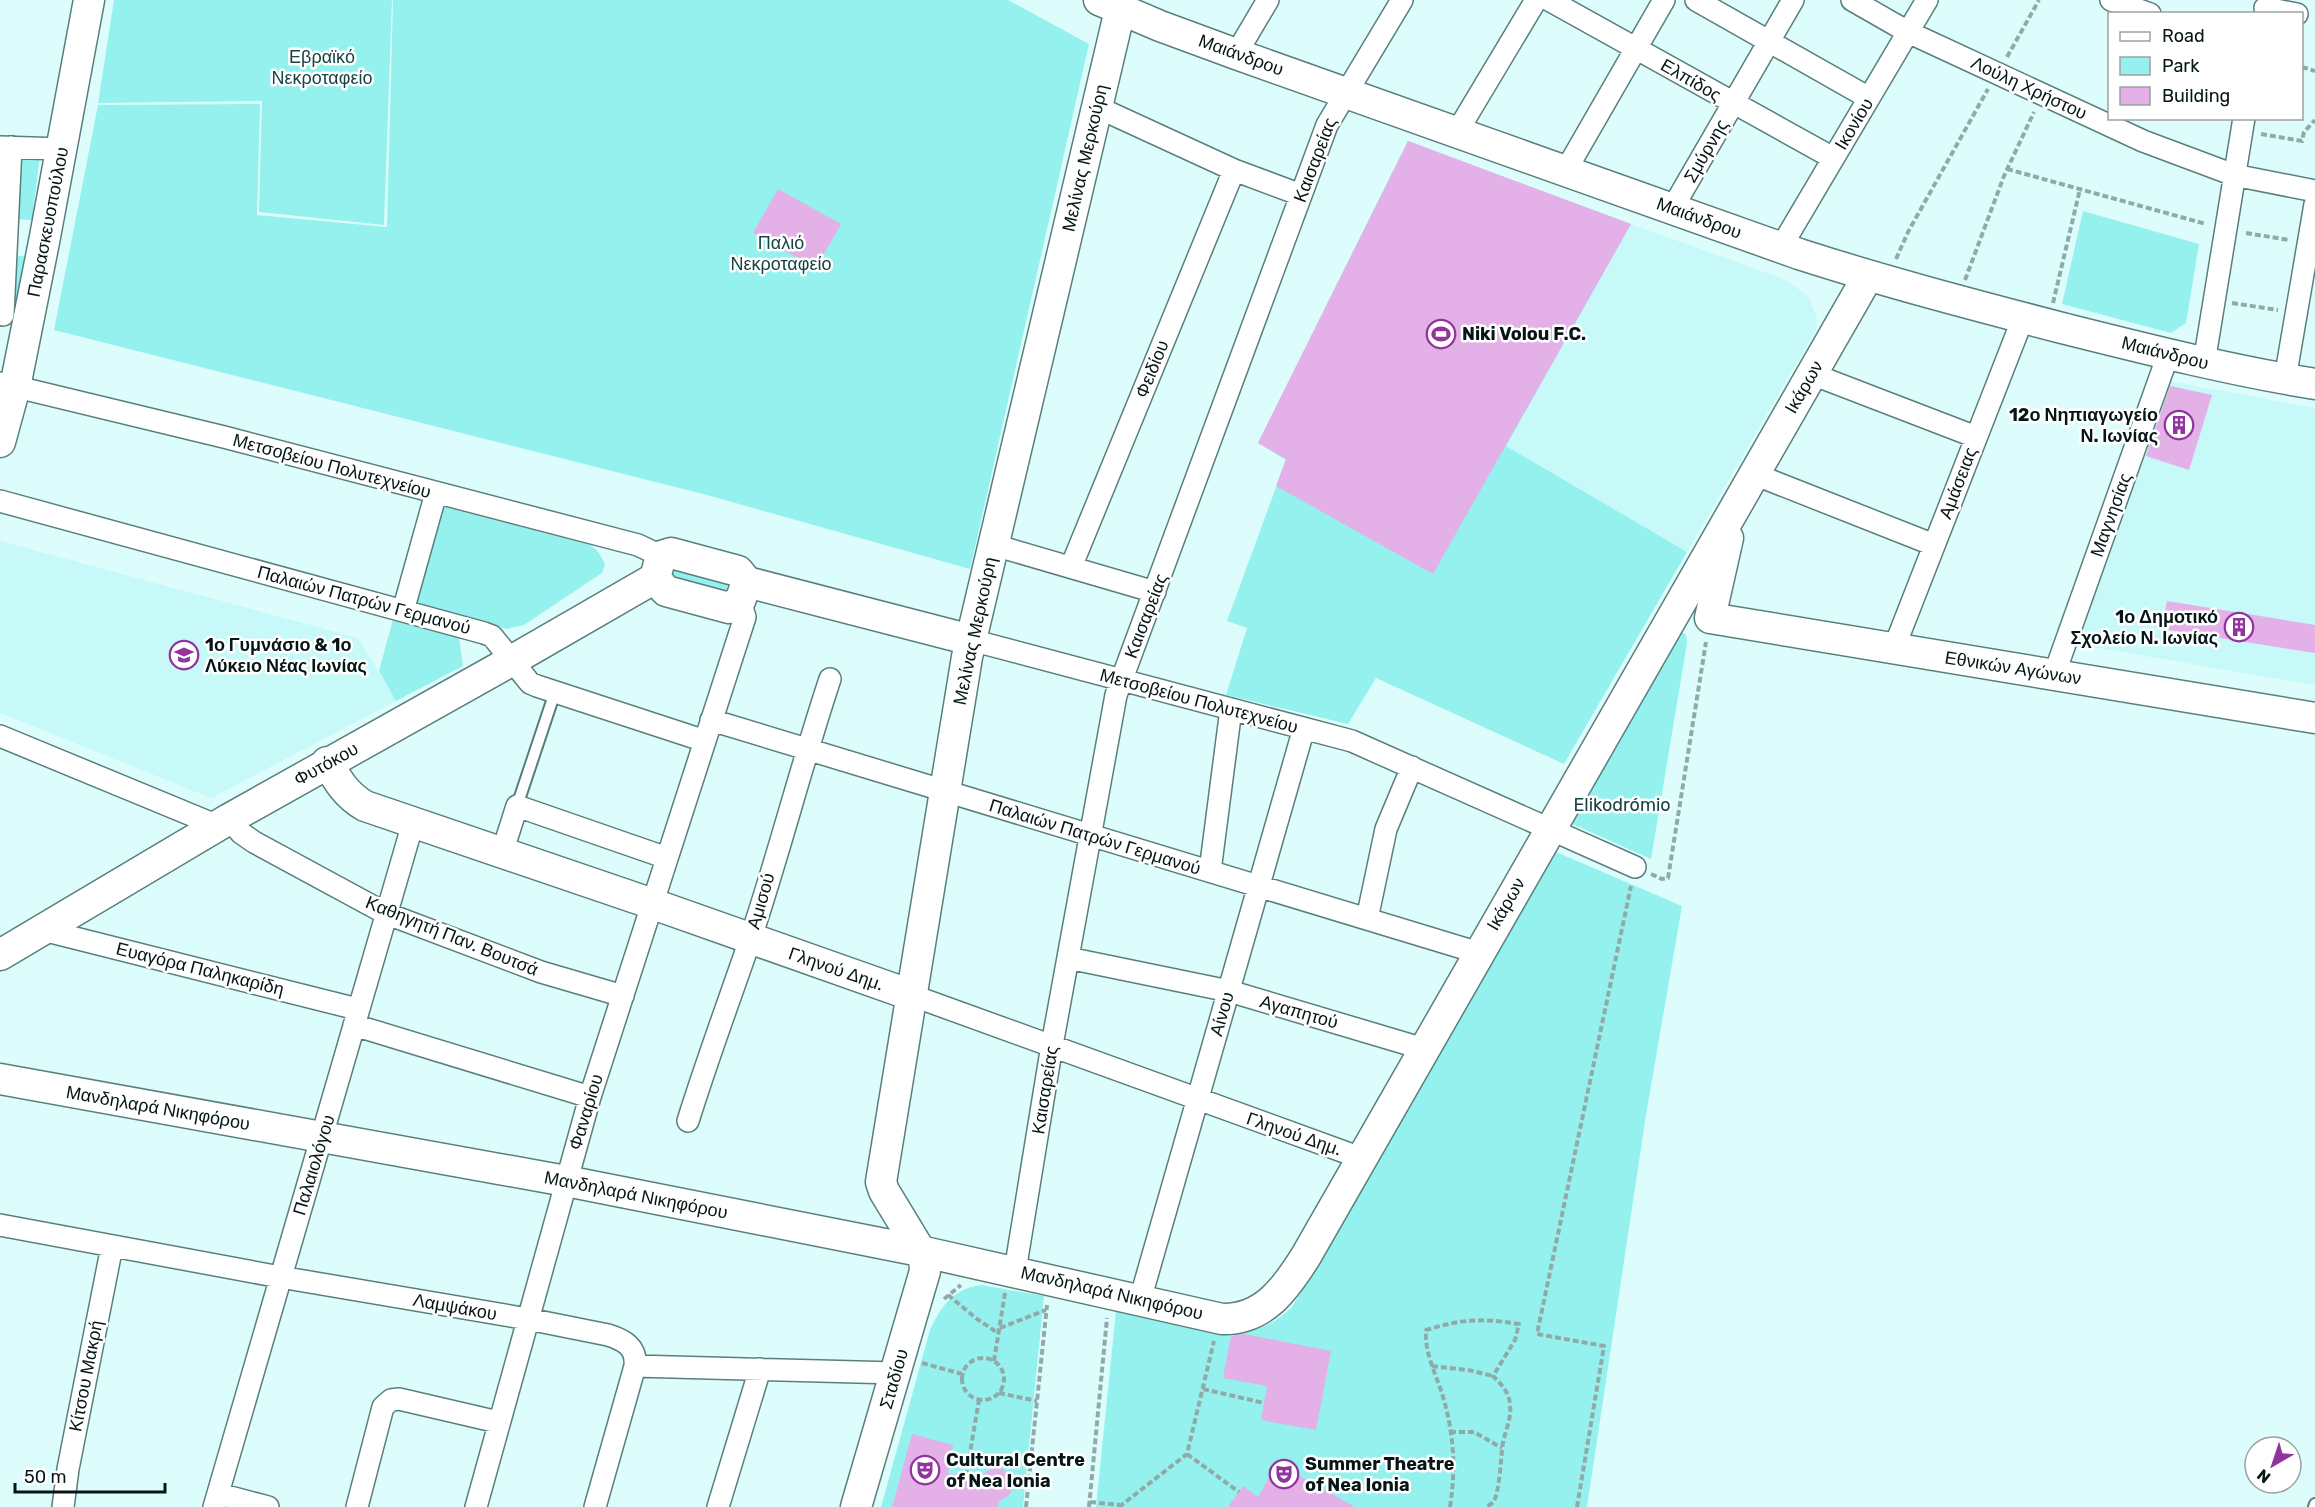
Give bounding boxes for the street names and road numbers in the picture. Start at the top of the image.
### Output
street label: Μαιάνδρου [1195,29,1287,81]
street label: Λούλη Χρήστου [1968,52,2090,124]
street label: Ελπίδος [1657,54,1725,106]
street label: Μελίνας Μερκούρη [1057,82,1113,234]
street label: Ικονίου [1830,94,1878,154]
street label: Καισαρείας [1289,114,1341,206]
street label: Σμύρνης [1679,115,1733,186]
street label: Παρασκευοπούλου [23,145,73,299]
street label: Μαιάνδρου [1653,192,1745,244]
street label: Μαιάνδρου [2119,332,2211,374]
street label: Φειδίου [1131,337,1173,401]
street label: Ικάρων [1780,357,1828,417]
street label: Μετσοβείου Πολυτεχνείου [231,429,433,503]
street label: Αμάσειας [1934,444,1982,522]
street label: Μαγνησίας [2086,470,2136,560]
street label: Μελίνας Μερκούρη [949,555,1001,707]
street label: Παλαιών Πατρών Γερμανού [255,561,473,639]
street label: Καισαρείας [1120,570,1172,662]
street label: Εθνικών Αγώνων [1943,646,2083,690]
street label: Μετσοβείου Πολυτεχνείου [1098,664,1300,738]
street label: Φυτόκου [290,737,362,791]
street label: Παλαιών Πατρών Γερμανού [987,794,1203,880]
street label: Αμισού [743,870,779,932]
street label: Ικάρων [1482,874,1530,934]
street label: Καθηγητή Παν. Βουτσά [362,891,542,981]
street label: Ευαγόρα Παληκαρίδη [114,937,286,1001]
street label: Γληνού Δημ. [786,942,886,996]
street label: Αίνου [1205,989,1239,1039]
street label: Αγαπητού [1257,990,1341,1034]
street label: Καισαρείας [1027,1044,1063,1136]
street label: Φαναρίου [564,1071,608,1153]
street label: Μανδηλαρά Νικηφόρου [64,1081,252,1135]
street label: Γληνού Δημ. [1244,1107,1344,1161]
street label: Παλαιολόγου [288,1112,340,1218]
street label: Μανδηλαρά Νικηφόρου [542,1166,730,1224]
street label: Μανδηλαρά Νικηφόρου [1019,1261,1205,1325]
street label: Λαμψάκου [411,1289,499,1325]
street label: Κίτσου Μακρή [64,1318,108,1434]
street label: Σταδίου [875,1346,913,1412]

